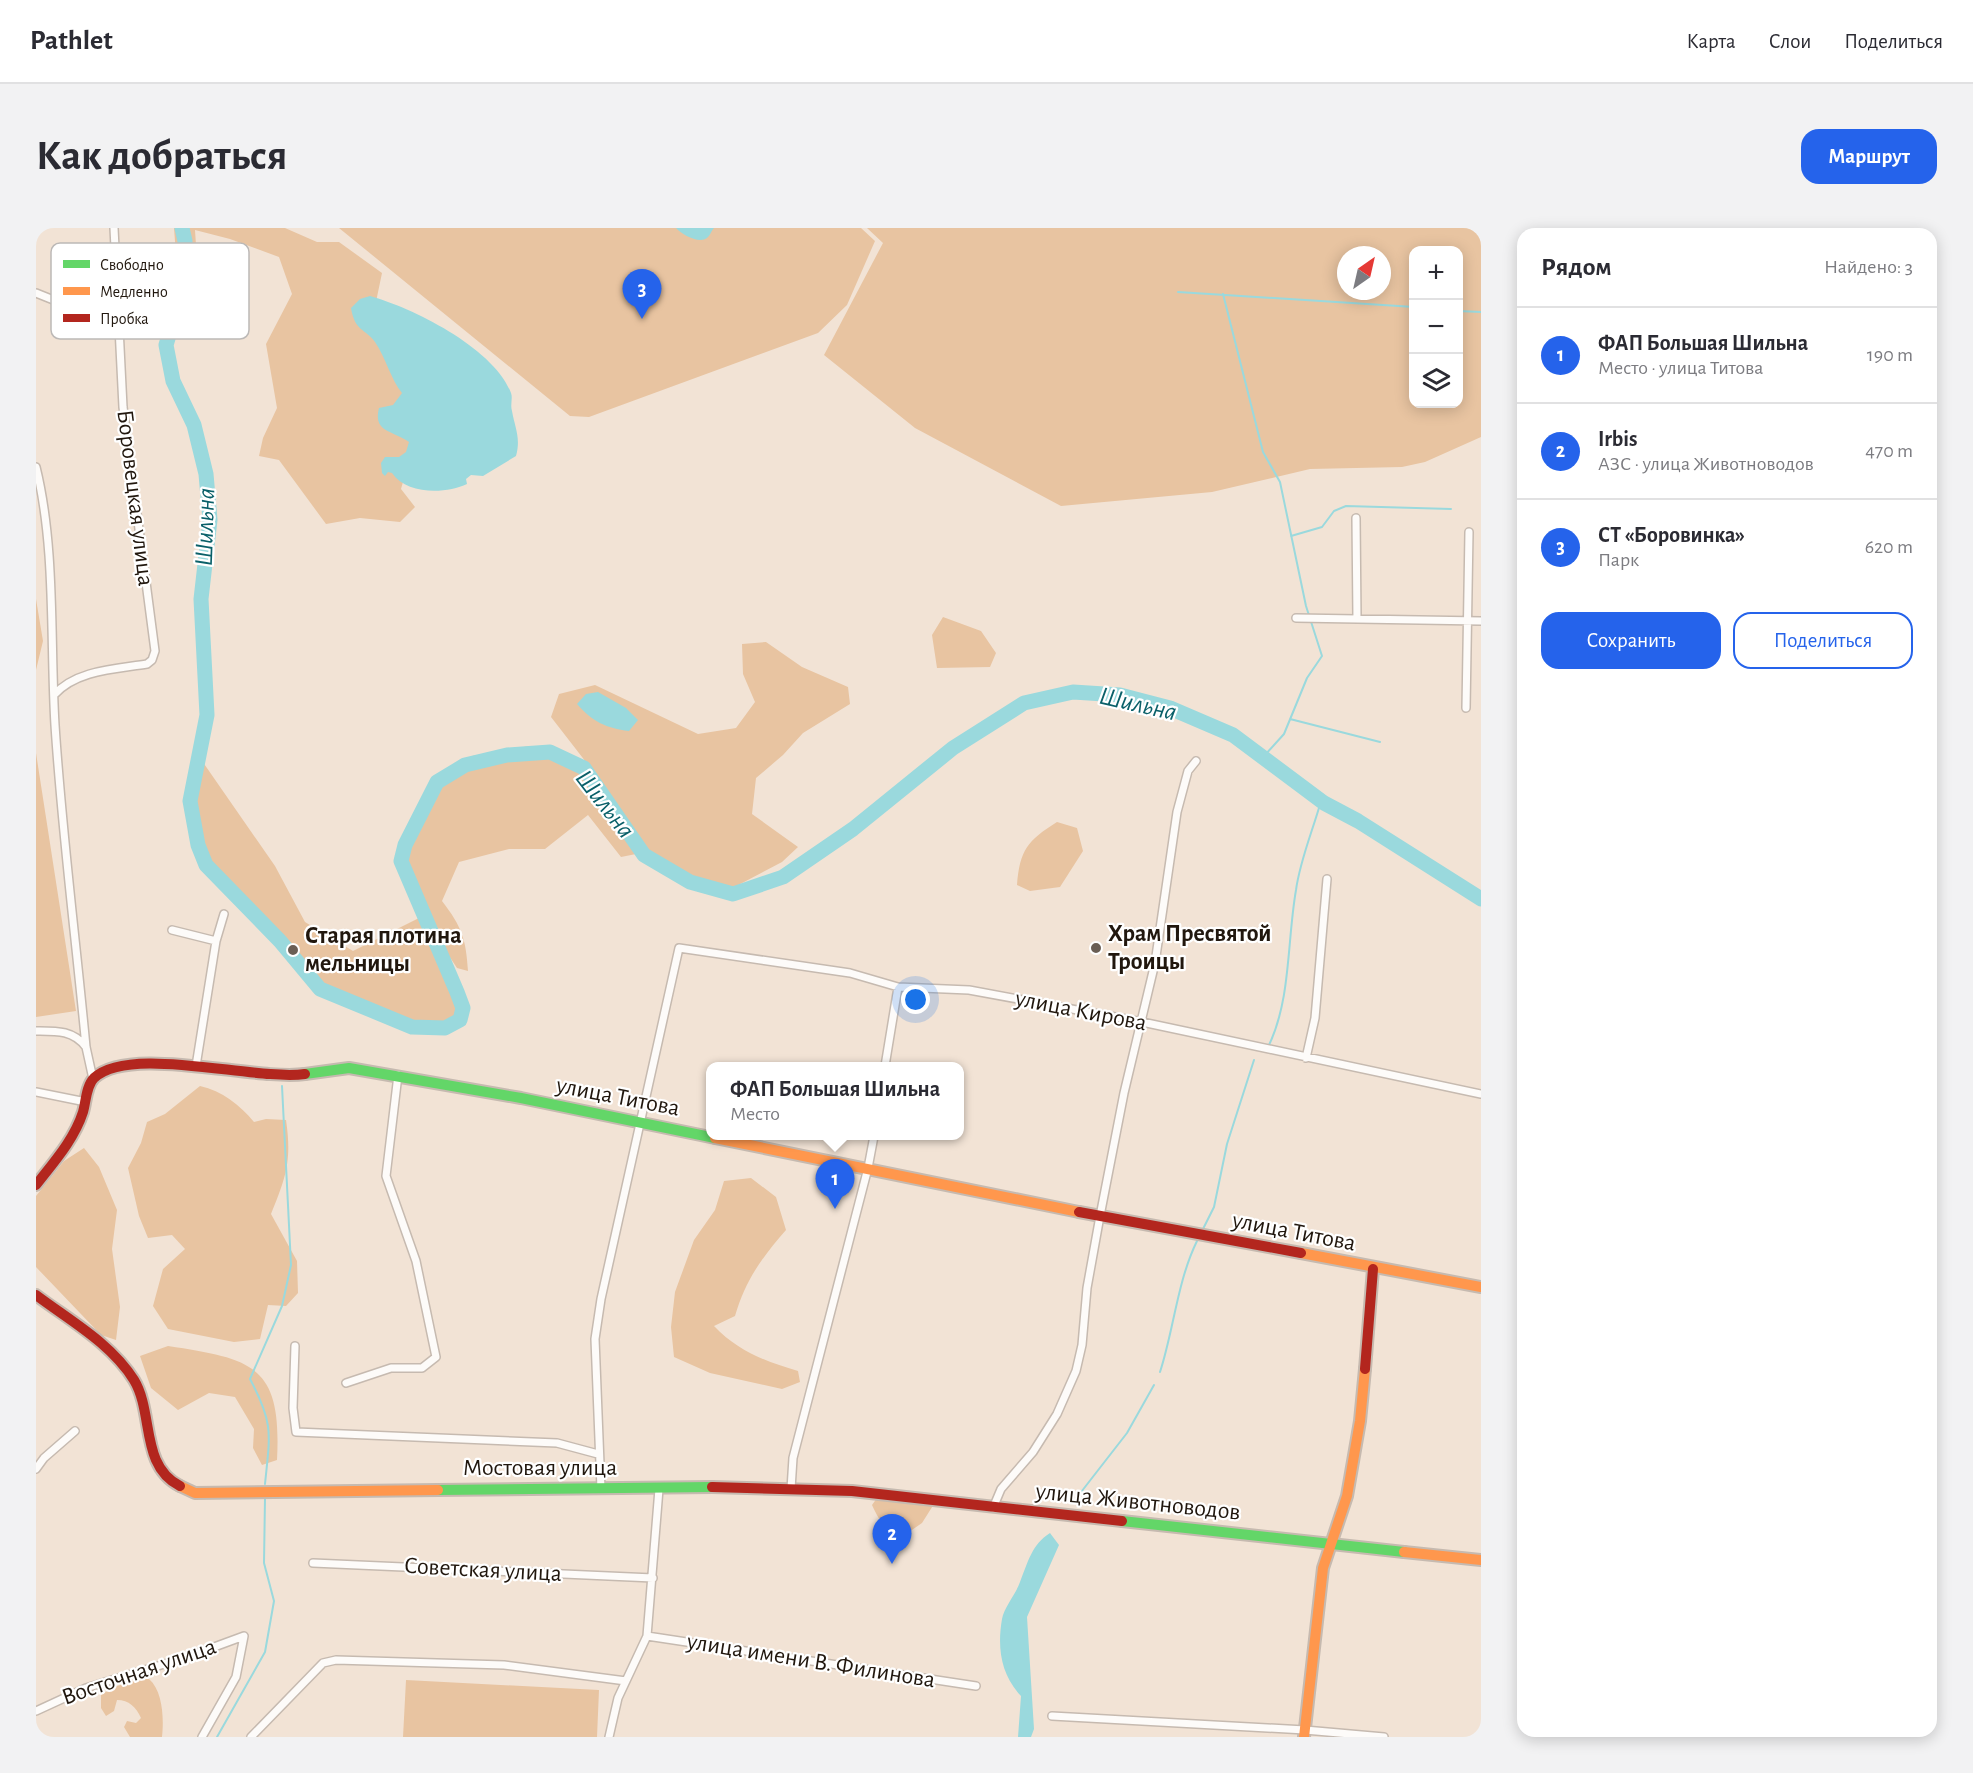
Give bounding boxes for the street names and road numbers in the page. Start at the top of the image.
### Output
street label: Боровецкая улица [112,409,158,588]
street label: улица Кирова [1012,986,1149,1035]
street label: улица Титова [553,1073,682,1121]
street label: улица Титова [1229,1208,1358,1256]
street label: Мостовая улица [463,1456,617,1480]
street label: улица Животноводов [1033,1479,1242,1525]
street label: Советская улица [403,1554,563,1586]
street label: улица имени В. Филинова [684,1629,937,1692]
street label: Восточная улица [59,1634,219,1710]

